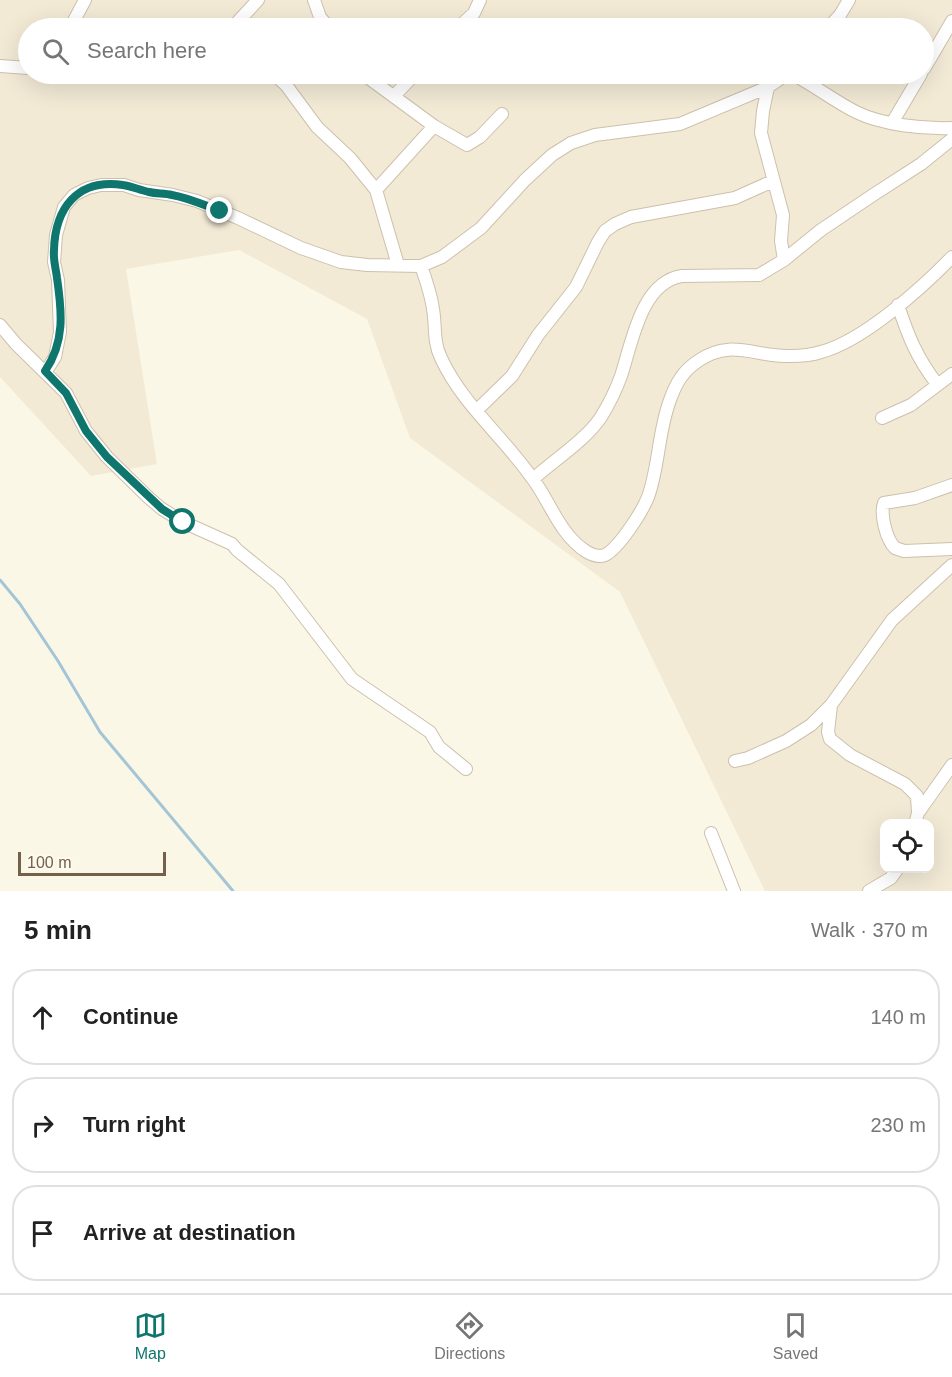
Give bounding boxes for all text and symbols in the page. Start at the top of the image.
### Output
search box [18,18,934,84]
icon: search [39,35,72,68]
text: Search here [87,38,207,63]
route end [206,197,232,223]
route start [169,508,195,534]
map controls [880,819,934,873]
button: locate [880,819,934,873]
scale bar [18,849,166,876]
text: 100 m [27,854,71,871]
text: 5 min [24,915,92,945]
text: Walk · 370 m [811,919,928,941]
icon: ahead [26,1001,59,1034]
text: Continue [83,1004,178,1029]
text: 140 m [870,1006,926,1028]
icon: right [26,1109,59,1142]
text: Turn right [83,1112,185,1137]
text: 230 m [870,1114,926,1136]
icon: arrive [26,1217,59,1250]
text: Arrive at destination [83,1220,296,1245]
tab: Map [134,1309,167,1363]
tab: Directions [434,1309,505,1363]
tab: Saved [773,1309,818,1363]

